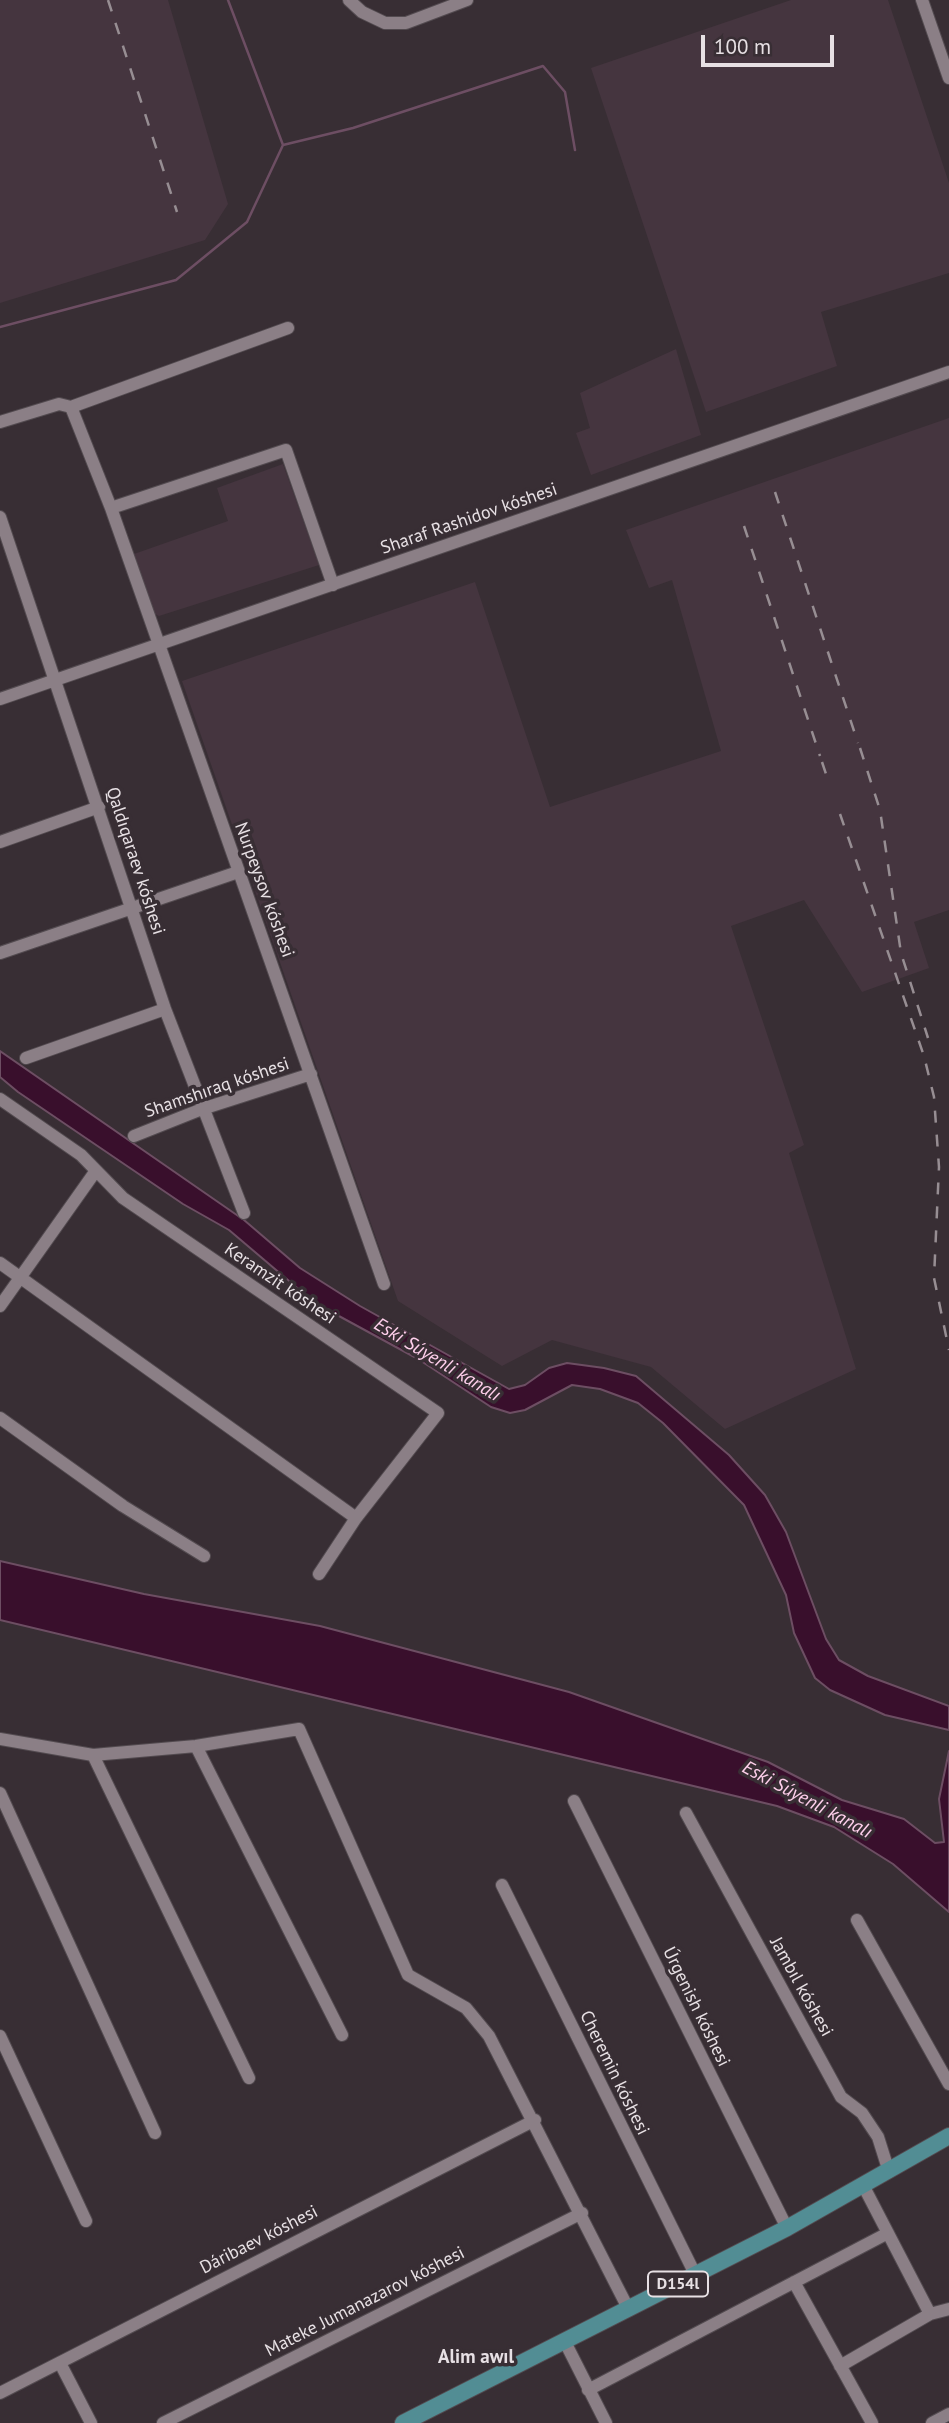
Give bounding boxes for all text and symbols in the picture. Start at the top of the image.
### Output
scale bar [704,21,837,65]
text: 100 m [714,33,771,60]
street label: Sharaf Rashidov kóshesi [378,479,560,559]
street label: Qaldıqaraev kóshesi [101,784,169,938]
street label: Nurpeysov kóshesi [230,819,298,961]
street label: Shamshıraq kóshesi [142,1053,292,1123]
street label: Keramzit kóshesi [220,1239,340,1329]
water label: Eski Súyenli kanalı [370,1313,504,1407]
water label: Eski Súyenli kanalı [738,1756,876,1844]
street label: Jambıl kóshesi [765,1933,837,2041]
street label: Úrgenish kóshesi [658,1944,734,2070]
street label: Cheremin kóshesi [575,2007,653,2139]
street label: Dáribaev kóshesi [196,2201,322,2279]
street label: Mateke Jumanazarov kóshesi [262,2242,468,2362]
road number: D154l [648,2272,708,2296]
district label: Alim awıl [438,2347,514,2369]

